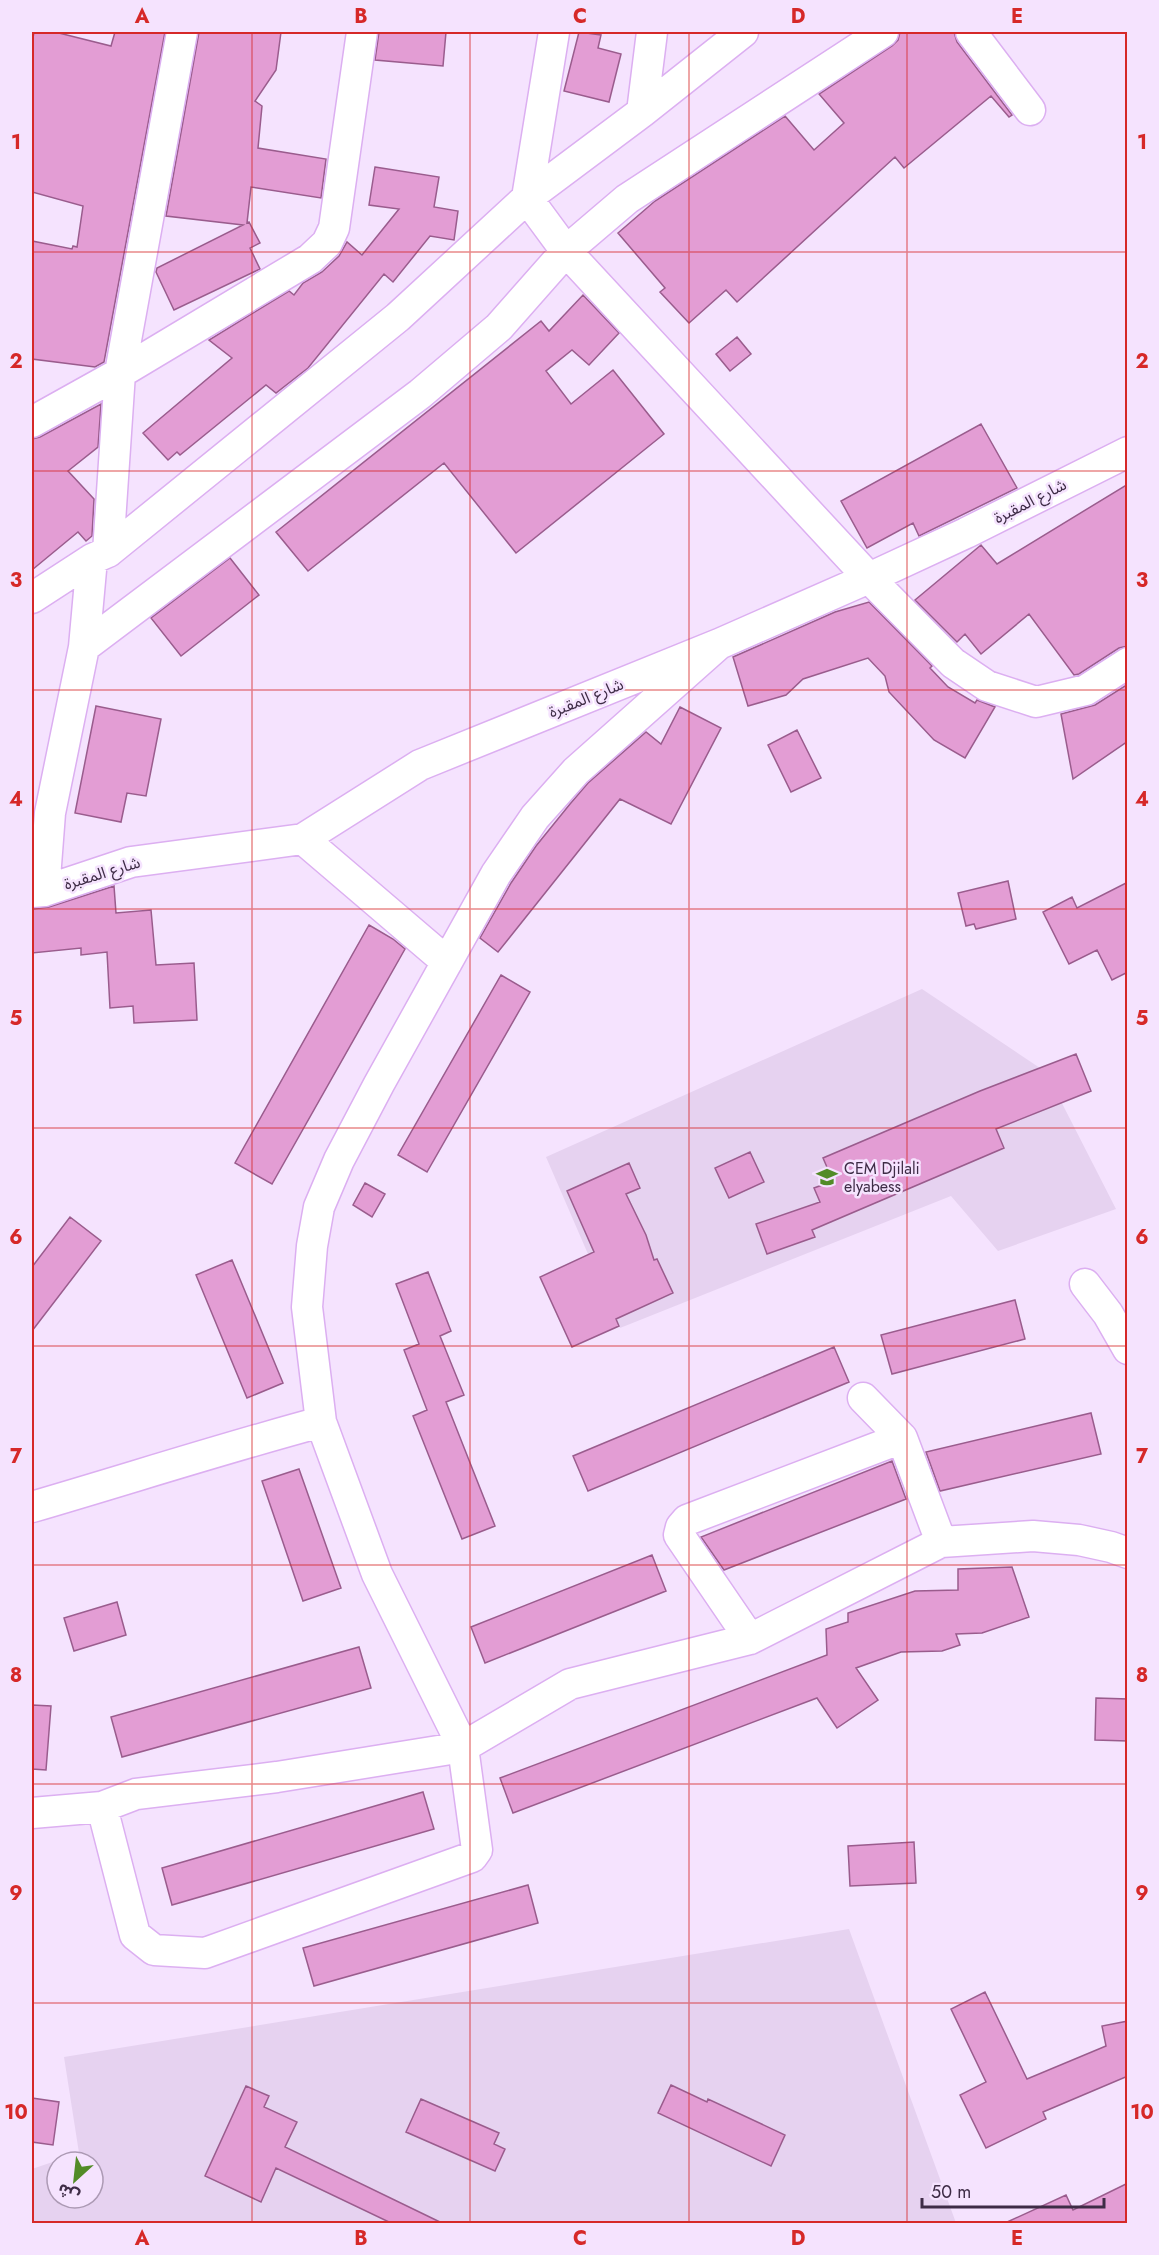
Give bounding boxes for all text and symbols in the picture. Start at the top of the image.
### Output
text: A [134,2,150,31]
text: B [354,2,368,31]
text: C [573,2,587,31]
text: D [791,2,805,31]
text: E [1011,2,1023,31]
text: 1 [11,128,21,157]
text: 1 [1137,128,1147,157]
text: 2 [9,347,23,376]
text: 2 [1135,347,1149,376]
street label: شارع المقبرة [990,473,1071,530]
text: 3 [10,566,22,595]
text: 3 [1136,566,1148,595]
street label: شارع المقبرة [545,673,627,724]
text: 4 [9,785,23,814]
text: 4 [1135,785,1149,814]
street label: شارع المقبرة [61,850,143,896]
text: 5 [10,1004,23,1033]
text: 5 [1136,1004,1149,1033]
place label: CEM Djilali elyabess [844,1157,920,1198]
school or university icon: CEM Djilali elyabess [815,1165,839,1189]
text: 6 [9,1223,23,1252]
text: 6 [1135,1223,1149,1252]
text: 7 [10,1442,23,1471]
text: 7 [1136,1442,1149,1471]
text: 8 [10,1661,22,1690]
text: 8 [1136,1661,1148,1690]
text: 9 [9,1879,23,1908]
text: 9 [1135,1879,1149,1908]
text: 10 [4,2098,28,2127]
text: 10 [1130,2098,1154,2127]
north arrow [45,2150,105,2210]
scale bar [922,2171,1104,2209]
text: ش [53,2178,83,2208]
text: 50 m [931,2179,971,2205]
text: A [134,2224,150,2253]
text: B [354,2224,368,2253]
text: C [573,2224,587,2253]
text: D [791,2224,805,2253]
text: E [1011,2224,1023,2253]

